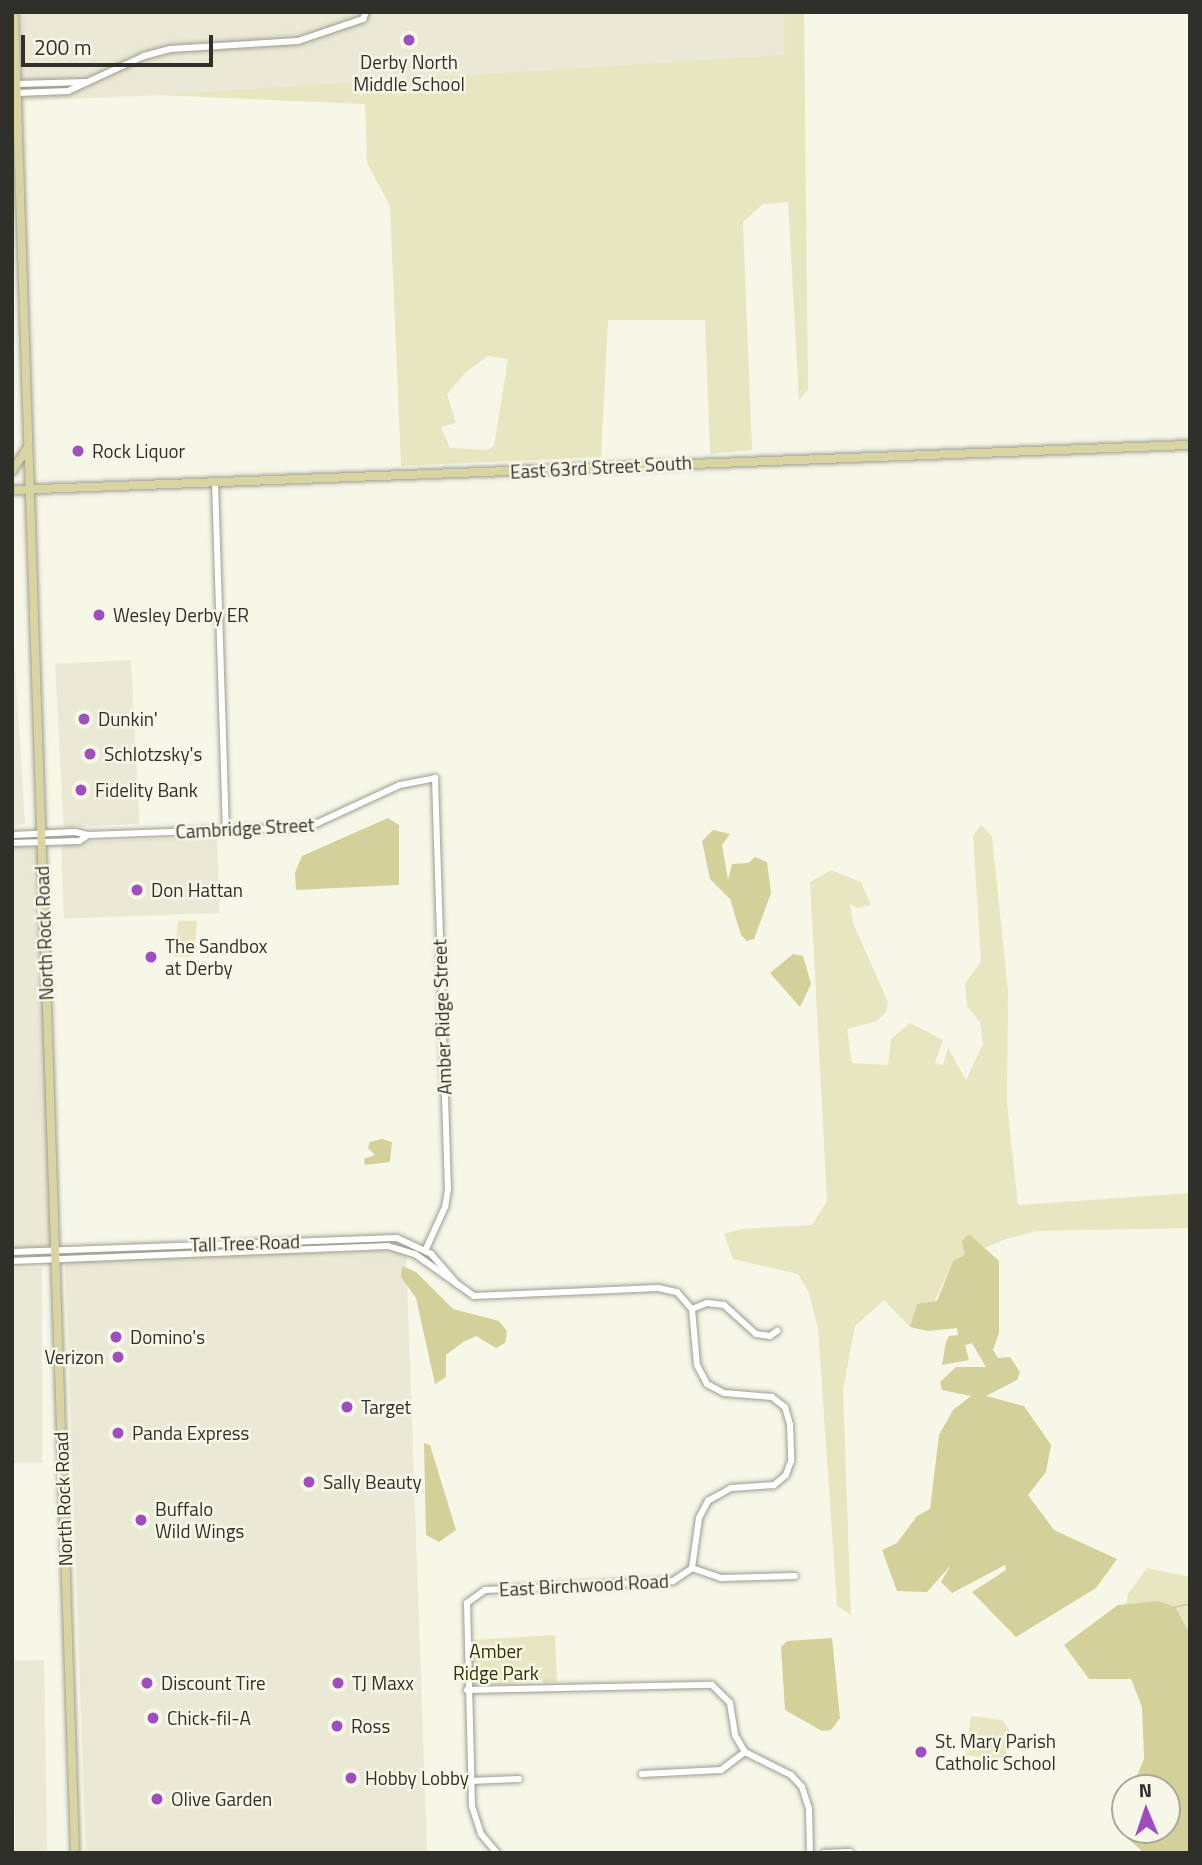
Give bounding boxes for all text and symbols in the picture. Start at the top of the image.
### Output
scale bar [24,21,217,65]
text: 200 m [34,31,91,63]
marker: Derby North Middle School [401,32,417,48]
place label: Derby North Middle School [353,51,465,95]
place label: Rock Liquor [92,440,185,462]
marker: Rock Liquor [70,443,86,459]
street label: East 63rd Street South [510,451,692,483]
place label: Wesley Derby ER [113,604,249,626]
marker: Wesley Derby ER [91,607,107,623]
place label: Dunkin' [98,708,158,730]
marker: Dunkin' [76,711,92,727]
place label: Schlotzsky's [104,743,202,765]
marker: Schlotzsky's [82,746,98,762]
place label: Fidelity Bank [95,779,198,801]
marker: Fidelity Bank [73,782,89,798]
street label: Cambridge Street [175,813,315,843]
street label: North Rock Road [30,865,58,1001]
place label: Don Hattan [151,879,243,901]
marker: Don Hattan [129,882,145,898]
place label: The Sandbox at Derby [165,935,267,979]
street label: Amber Ridge Street [428,939,456,1095]
marker: The Sandbox at Derby [143,949,159,965]
street label: Tall Tree Road [190,1230,300,1256]
place label: Domino's [130,1326,205,1348]
marker: Domino's [108,1329,124,1345]
place label: Verizon [44,1346,104,1368]
marker: Verizon [110,1349,126,1365]
place label: Target [361,1396,411,1418]
marker: Target [339,1399,355,1415]
place label: Panda Express [132,1422,249,1444]
marker: Panda Express [110,1425,126,1441]
street label: North Rock Road [49,1431,77,1567]
place label: Sally Beauty [323,1471,422,1493]
marker: Sally Beauty [301,1474,317,1490]
place label: Buffalo Wild Wings [155,1498,244,1542]
marker: Buffalo Wild Wings [133,1512,149,1528]
street label: East Birchwood Road [498,1569,670,1601]
park label: Amber Ridge Park [453,1640,539,1684]
place label: Discount Tire [161,1672,266,1694]
place label: TJ Maxx [352,1672,414,1694]
marker: Discount Tire [139,1675,155,1691]
marker: TJ Maxx [330,1675,346,1691]
place label: Chick-fil-A [167,1707,251,1729]
marker: Chick-fil-A [145,1710,161,1726]
place label: Ross [351,1715,390,1737]
marker: Ross [329,1718,345,1734]
place label: St. Mary Parish Catholic School [935,1730,1056,1774]
marker: St. Mary Parish Catholic School [913,1744,929,1760]
place label: Hobby Lobby [365,1767,469,1789]
marker: Hobby Lobby [343,1770,359,1786]
north arrow [1111,1774,1181,1844]
text: N [1138,1775,1152,1804]
place label: Olive Garden [171,1788,272,1810]
marker: Olive Garden [149,1791,165,1807]

